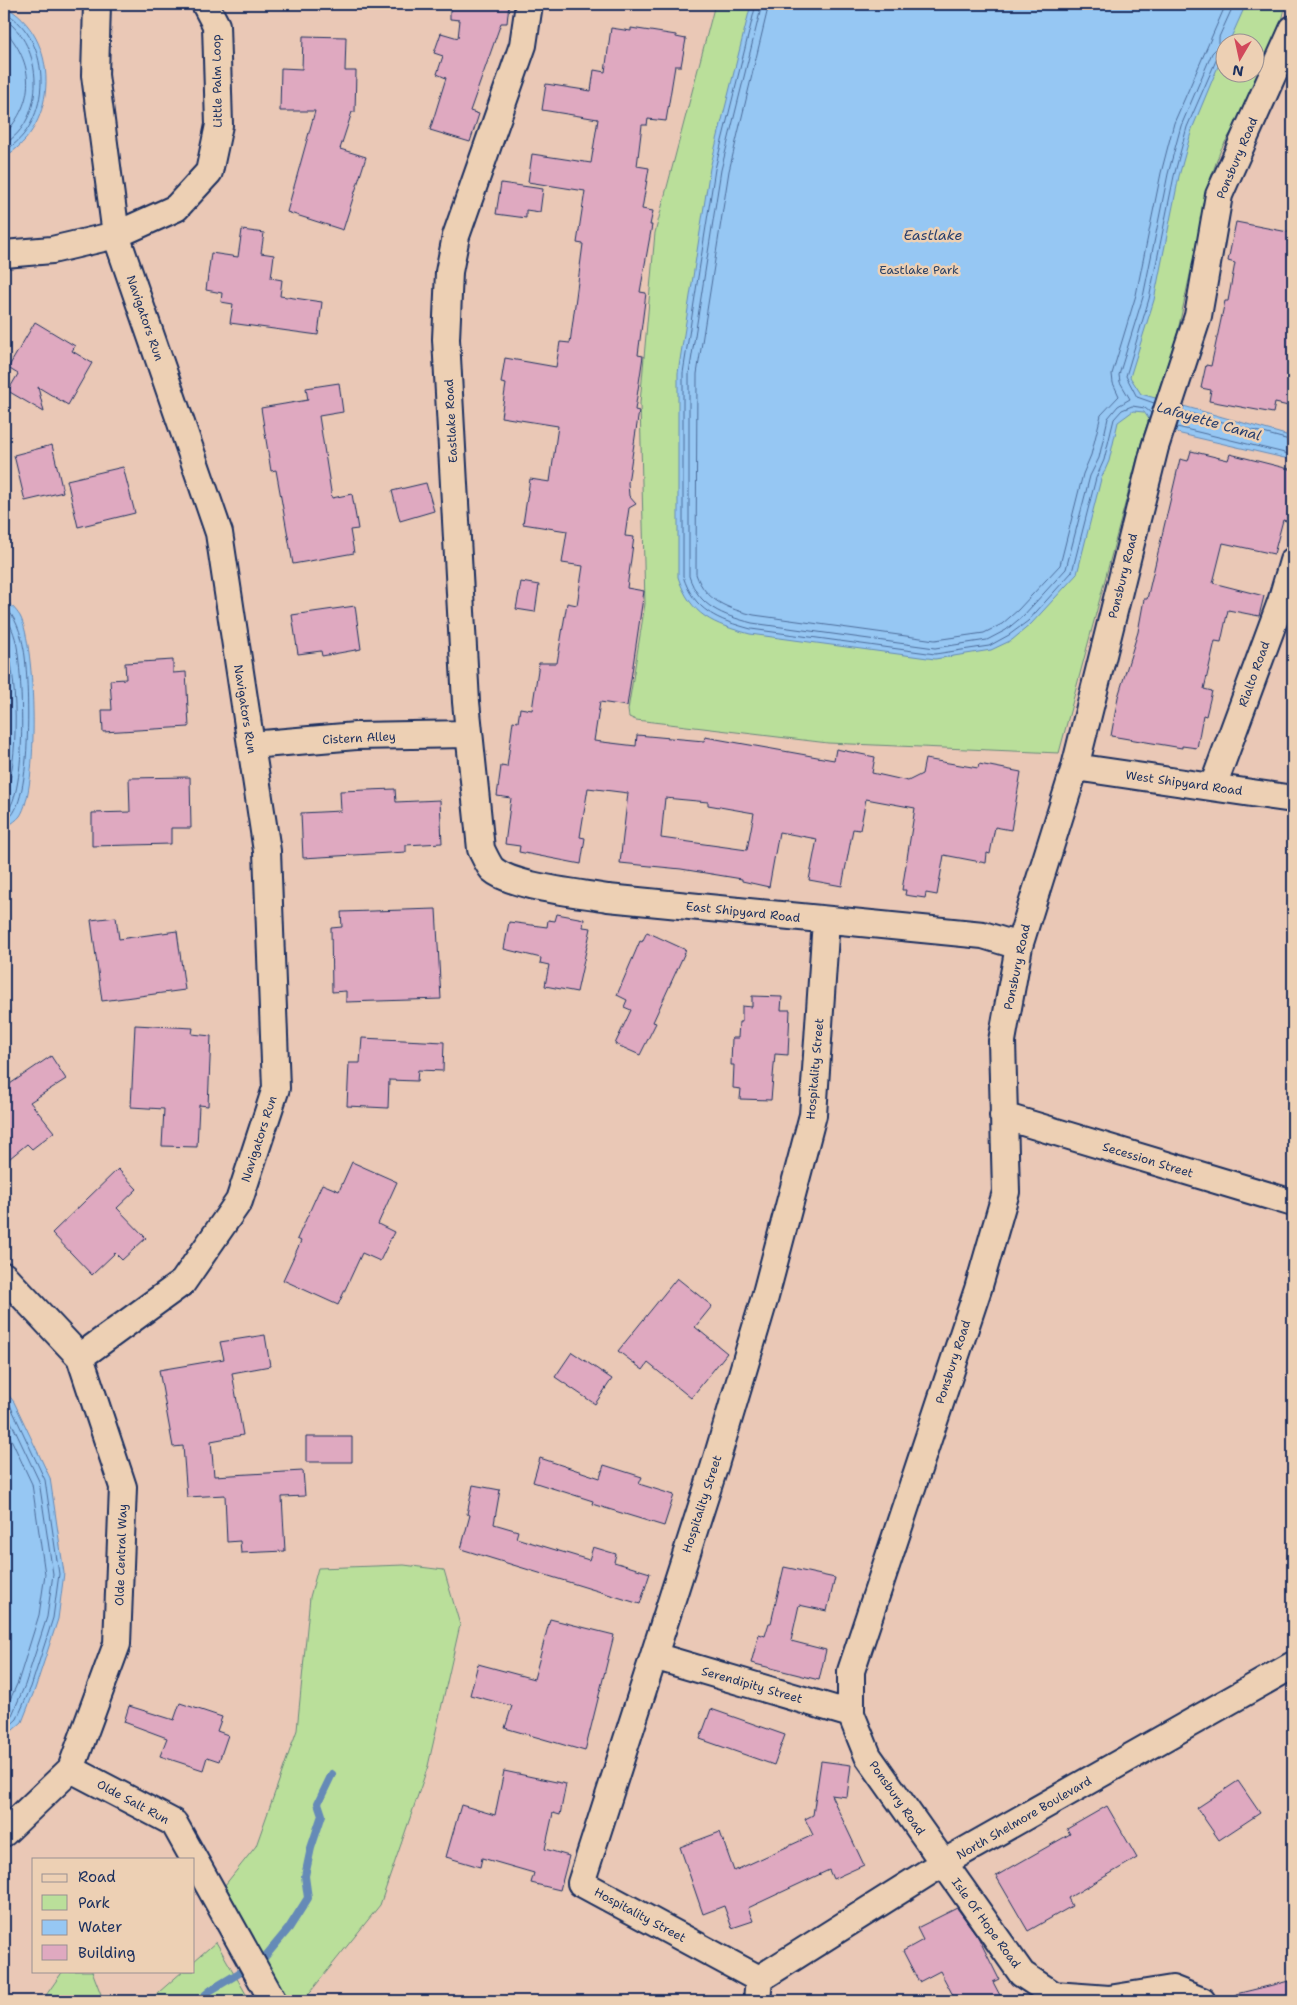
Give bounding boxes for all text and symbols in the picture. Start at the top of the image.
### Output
north arrow [1214,32,1264,82]
street label: Little Palm Loop [208,34,226,128]
text: N [1231,61,1245,81]
street label: Ponsbury Road [1213,114,1262,201]
water label: Eastlake [904,226,963,244]
park label: Eastlake Park [879,262,959,278]
street label: Navigators Run [123,273,167,363]
street label: Eastlake Road [441,378,461,463]
water label: Lafayette Canal [1155,397,1263,445]
street label: Ponsbury Road [1105,531,1141,620]
street label: Rialto Road [1235,639,1273,709]
street label: Navigators Run [230,663,260,755]
street label: Cistern Alley [322,728,396,748]
street label: West Shipyard Road [1125,767,1244,799]
street label: East Shipyard Road [685,898,801,926]
street label: Ponsbury Road [1000,922,1034,1011]
street label: Hospitality Street [803,1018,827,1120]
street label: Navigators Run [238,1094,280,1184]
street label: Secession Street [1101,1139,1195,1181]
street label: Ponsbury Road [932,1318,974,1406]
street label: Hospitality Street [679,1453,725,1555]
street label: Olde Central Way [111,1504,131,1606]
street label: Serendipity Street [700,1663,804,1707]
street label: Ponsbury Road [865,1758,929,1839]
street label: North Shelmore Boulevard [954,1773,1095,1863]
street label: Olde Salt Run [94,1776,172,1828]
legend [32,1858,195,1972]
text: Road [78,1867,116,1887]
street label: Isle Of Hope Road [948,1875,1024,1971]
street label: Hospitality Street [591,1884,689,1946]
text: Park [78,1893,110,1913]
text: Water [78,1917,122,1937]
text: Building [78,1943,135,1963]

